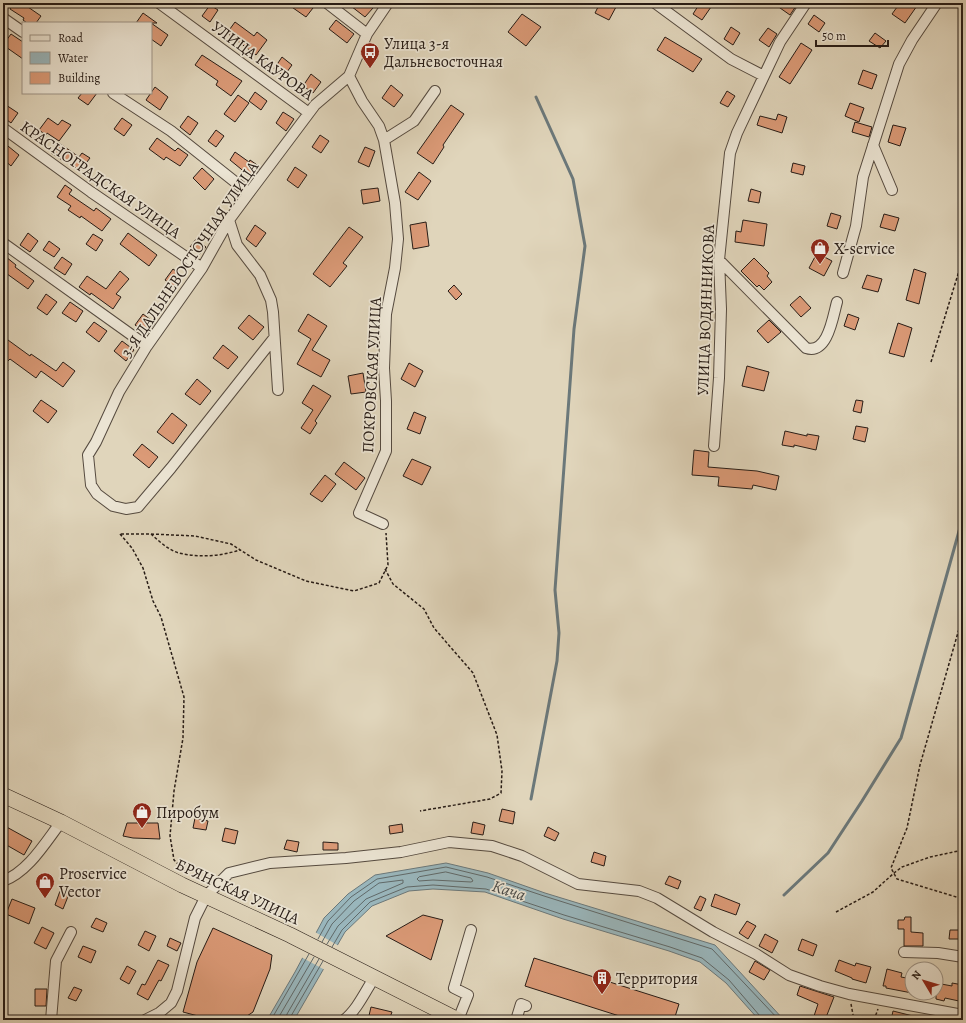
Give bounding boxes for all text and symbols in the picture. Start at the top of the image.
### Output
street label: УЛИЦА КАУРОВА [207,16,319,106]
legend [22,22,152,94]
scale bar [816,22,888,48]
text: 50 m [822,28,846,44]
text: Road [58,30,84,46]
place label: Улица 3-я Дальневосточная [384,33,503,73]
bus stop icon: Улица 3-я Дальневосточная [359,41,381,69]
text: Water [57,50,88,66]
text: Building [58,70,100,86]
street label: КРАСНОГРАДСКАЯ УЛИЦА [16,116,186,244]
street label: 3-Я ДАЛЬНЕВОСТОЧНАЯ УЛИЦА [116,157,264,362]
street label: УЛИЦА ВОДЯННИКОВА [692,223,720,396]
shop icon: X-service [809,237,831,265]
place label: X-service [834,238,895,260]
street label: ПОКРОВСКАЯ УЛИЦА [357,296,387,454]
shop icon: Пиробум [131,801,153,829]
place label: Пиробум [156,802,219,824]
street label: БРЯНСКАЯ УЛИЦА [172,854,304,931]
place label: Proservice Vector [58,863,127,903]
shop icon: Proservice Vector [34,871,56,899]
water label: Кача [489,874,529,907]
north arrow [904,961,944,1001]
building icon: Территория [591,967,613,995]
text: N [908,967,925,983]
place label: Территория [616,968,698,990]

